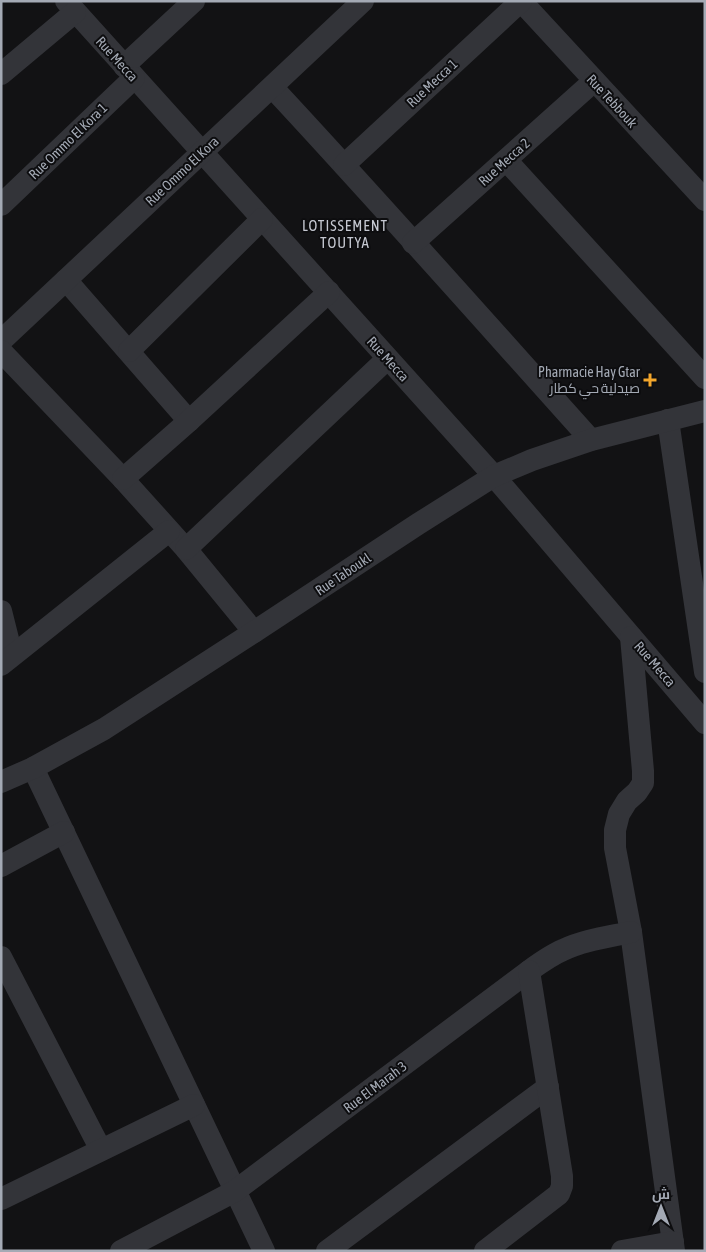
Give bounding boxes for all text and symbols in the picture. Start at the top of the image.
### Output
street label: Rue Mecca [93,33,141,85]
street label: Rue Mecca 1 [403,56,461,110]
street label: Rue Tebbouk [583,71,641,131]
street label: Rue Ommo El Kora 1 [26,100,110,182]
street label: Rue Ommo El Kora [142,133,222,209]
street label: Rue Mecca 2 [475,135,533,189]
district label: LOTISSEMENT TOUTYA [302,217,388,251]
street label: Rue Mecca [364,333,412,385]
place label: Pharmacie Hay Gtar صيدلية حي كطار [538,364,641,400]
marker: Pharmacie Hay Gtar صيدلية حي كطار [644,374,656,386]
street label: Rue Taboukl [312,549,374,598]
street label: Rue Mecca [631,638,679,690]
street label: Rue El Marah 3 [340,1058,410,1116]
north arrow [636,1182,686,1232]
text: ش [652,1186,670,1203]

